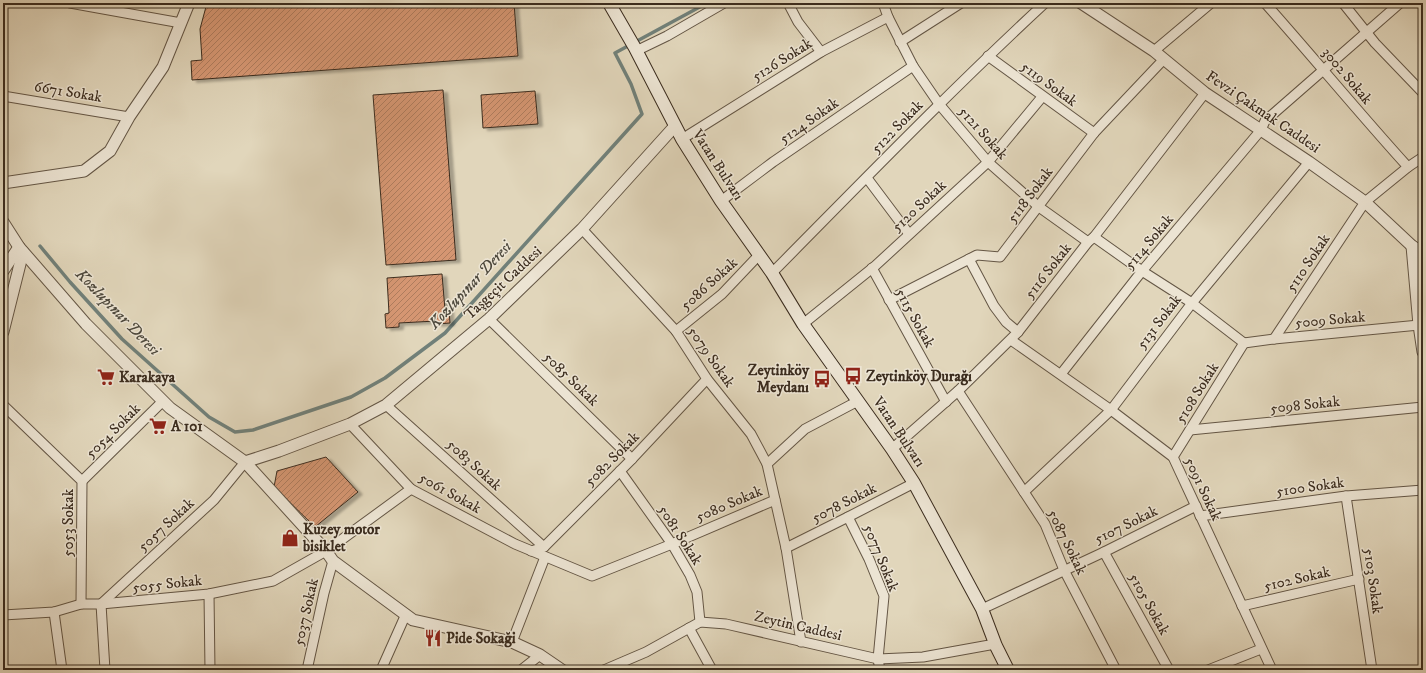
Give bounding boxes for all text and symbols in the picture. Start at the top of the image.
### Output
street label: 5126 Sokak [748,34,816,86]
street label: 3002 Sokak [1318,44,1377,109]
street label: 5119 Sokak [1017,57,1082,111]
street label: Fevzi Çakmak Caddesi [1202,67,1324,157]
street label: 6671 Sokak [33,77,104,107]
street label: 5124 Sokak [775,93,843,148]
street label: 5122 Sokak [867,96,928,158]
street label: 5121 Sokak [954,102,1012,164]
street label: Vatan Bulvarı [688,125,748,204]
street label: 5118 Sokak [1003,163,1058,227]
street label: 5120 Sokak [888,175,951,236]
street label: 5114 Sokak [1120,210,1178,274]
street label: 5110 Sokak [1282,230,1335,296]
water label: Kozlupınar Deresi [423,236,516,334]
street label: 5116 Sokak [1020,239,1076,303]
street label: Taşgeçit Caddesi [460,242,546,324]
street label: 5086 Sokak [676,253,742,315]
water label: Kozlupınar Deresi [71,264,165,360]
street label: 5115 Sokak [891,285,939,352]
street label: 5131 Sokak [1132,290,1186,353]
street label: 5009 Sokak [1294,307,1367,333]
street label: 5079 Sokak [683,323,739,392]
street label: 5085 Sokak [539,348,603,411]
street label: 5108 Sokak [1171,359,1223,427]
place label: Zeytinköy Meydanı [748,361,810,397]
bus stop icon: Zeytinköy Durağı [843,366,863,386]
supermarket icon: Karakaya [96,367,116,387]
place label: Zeytinköy Durağı [866,367,972,386]
place label: Karakaya [119,368,176,387]
bus stop icon: Zeytinköy Meydanı [812,369,832,389]
street label: Vatan Bulvarı [868,392,930,471]
street label: 5098 Sokak [1269,392,1341,418]
street label: 5054 Sokak [81,399,145,463]
supermarket icon: A 101 [148,416,168,436]
place label: A 101 [170,417,203,436]
street label: 5082 Sokak [581,427,644,490]
street label: 5083 Sokak [442,435,506,495]
street label: 5091 Sokak [1180,454,1226,524]
street label: 5061 Sokak [416,468,485,518]
street label: 5100 Sokak [1275,473,1346,501]
street label: 5078 Sokak [808,478,880,527]
street label: 5080 Sokak [693,481,766,527]
street label: 5053 Sokak [59,488,78,557]
street label: 5057 Sokak [134,494,199,556]
street label: 5081 Sokak [653,501,707,569]
street label: 5107 Sokak [1091,501,1161,549]
street label: 5087 Sokak [1043,506,1091,578]
place label: Kuzey motor bisiklet [302,520,380,556]
street label: 5077 Sokak [859,522,903,595]
shop icon: Kuzey motor bisiklet [280,528,300,548]
street label: 5103 Sokak [1359,547,1387,616]
street label: 5102 Sokak [1262,562,1333,596]
street label: 5105 Sokak [1124,570,1174,639]
street label: 5055 Sokak [131,571,203,597]
street label: 5037 Sokak [289,576,323,648]
street label: Zeytin Caddesi [752,607,844,645]
restaurant icon: Pide Sokaği [423,628,443,648]
place label: Pide Sokaği [446,629,516,648]

